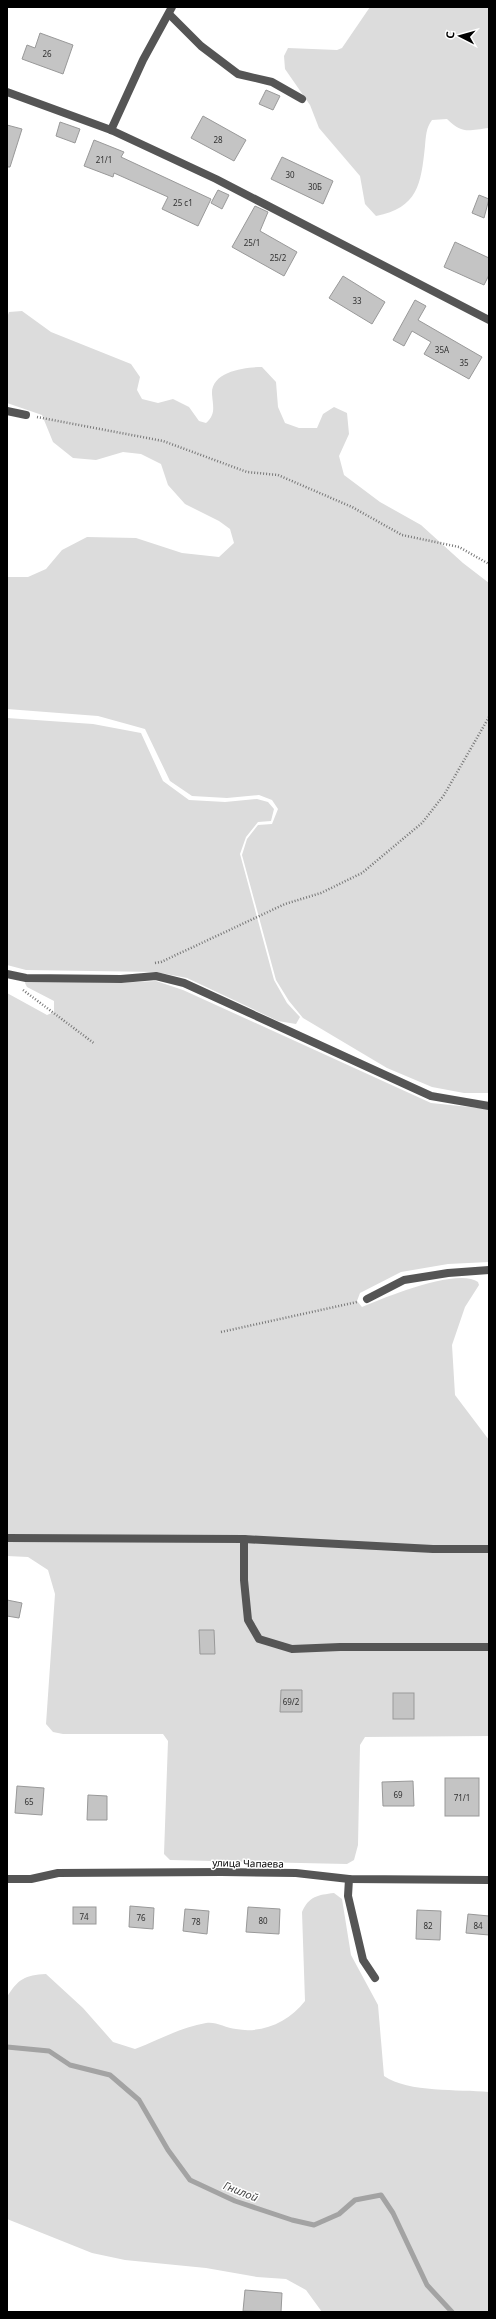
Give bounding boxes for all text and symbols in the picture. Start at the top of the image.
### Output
north arrow [440,16,480,56]
text: С [442,31,457,39]
house number: 26 [42,48,52,59]
house number: 28 [213,134,223,145]
house number: 21/1 [96,154,112,165]
house number: 30 [285,169,295,180]
house number: 30Б [308,181,322,192]
house number: 25 с1 [173,197,193,208]
house number: 25/1 [244,237,260,248]
house number: 25/2 [270,252,287,263]
house number: 33 [352,295,362,306]
house number: 35А [435,344,450,355]
house number: 35 [459,357,469,368]
house number: 69/2 [283,1696,300,1707]
house number: 69 [393,1789,403,1800]
house number: 71/1 [454,1792,470,1803]
house number: 65 [24,1796,34,1807]
street label: улица Чапаева [212,1855,284,1871]
house number: 74 [79,1911,89,1922]
house number: 76 [136,1912,146,1923]
house number: 80 [258,1915,268,1926]
house number: 78 [191,1916,201,1927]
house number: 82 [423,1920,433,1931]
house number: 84 [473,1920,483,1931]
water label: Гнилой [221,2177,261,2205]

